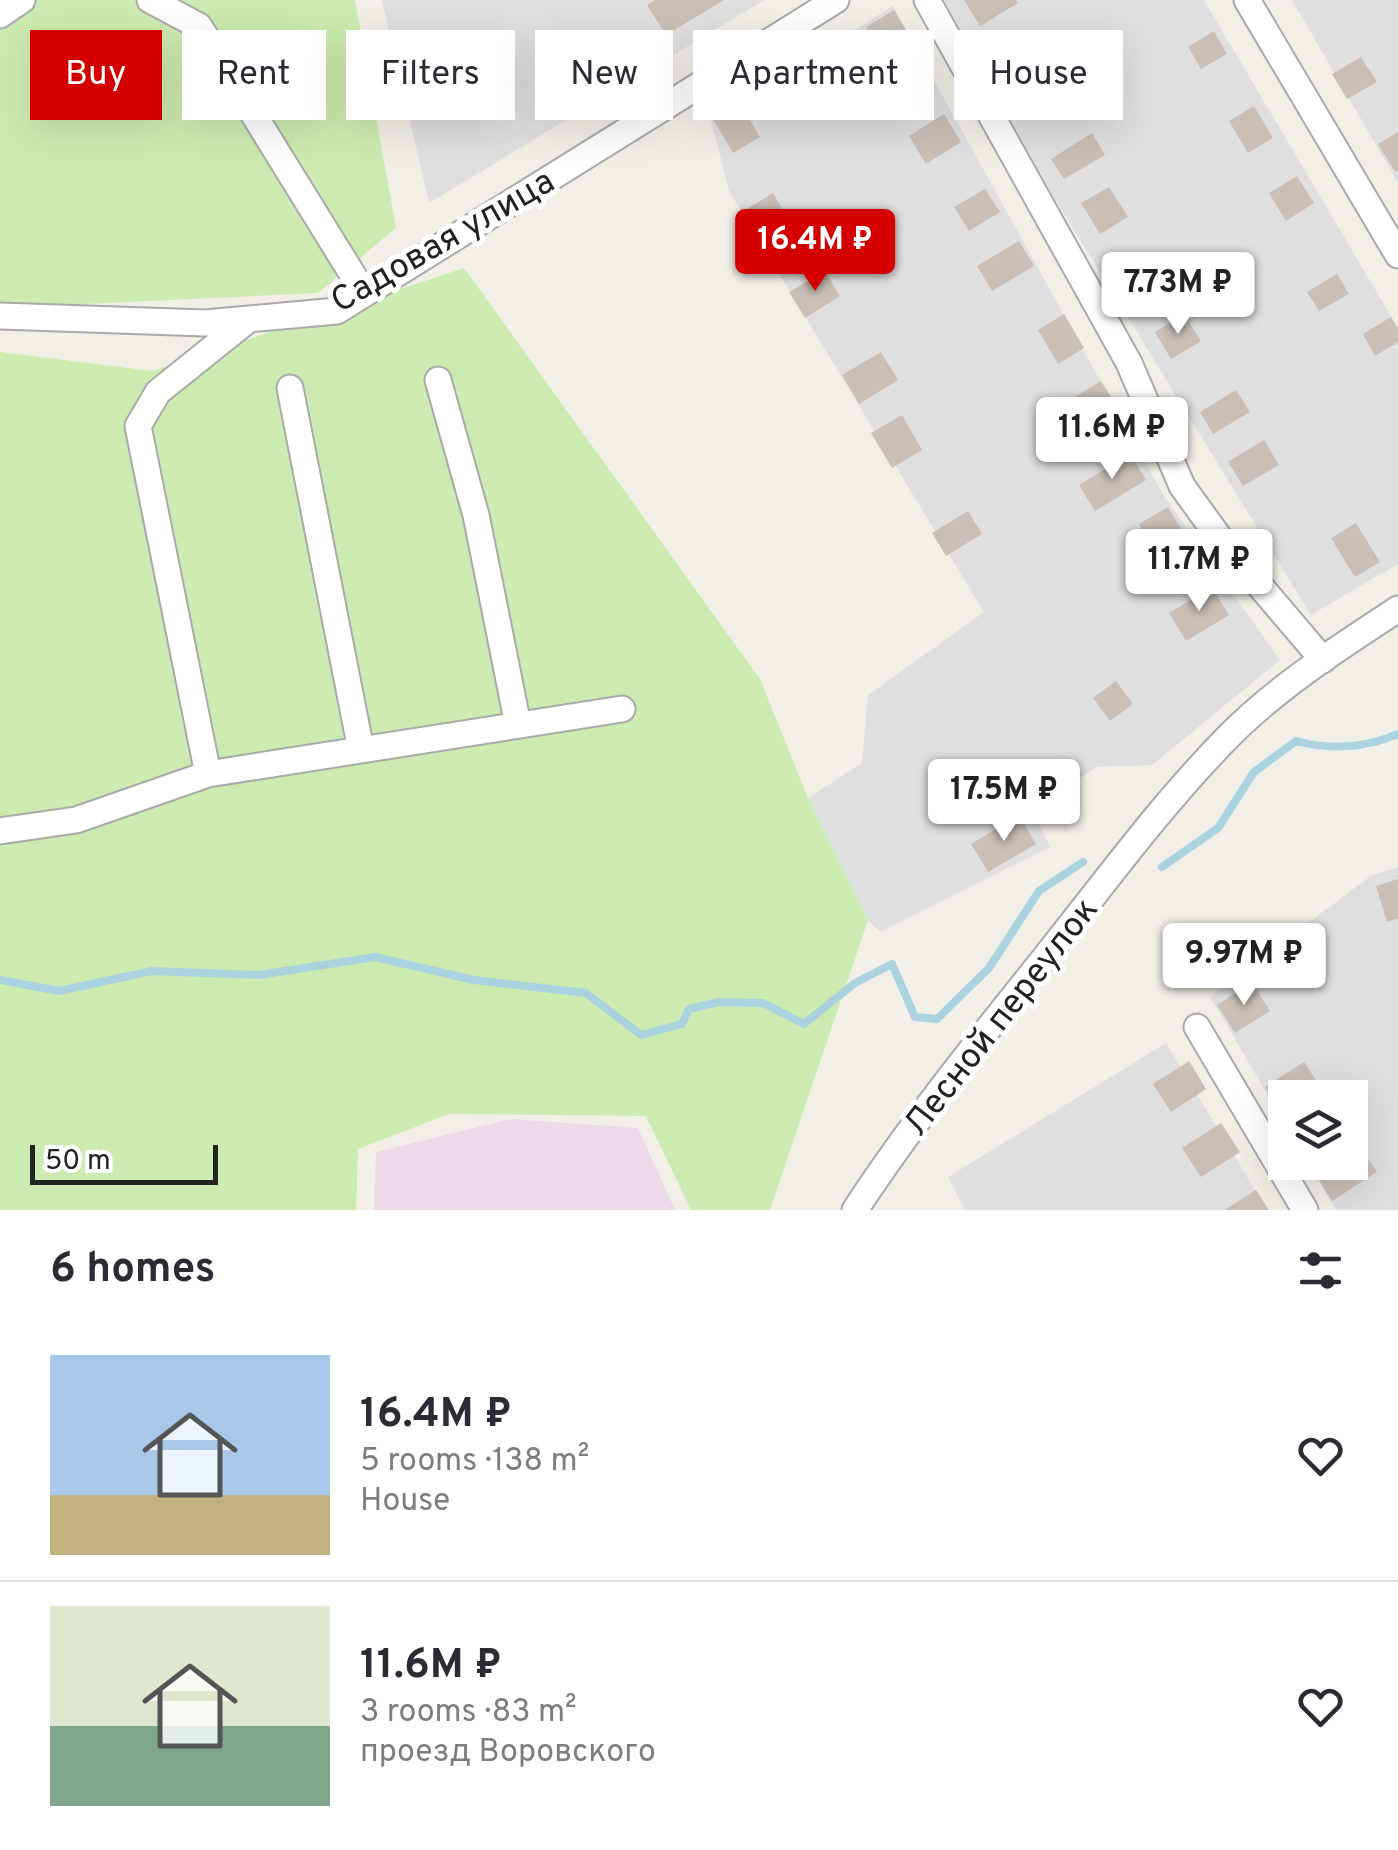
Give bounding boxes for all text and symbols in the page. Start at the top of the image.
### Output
chip: Buy [30,30,162,120]
chip: Rent [182,30,326,120]
chip: Filters [346,30,515,120]
chip: New [535,30,673,120]
chip: Apartment [693,30,934,120]
chip: House [954,30,1123,120]
street label: Садовая улица [324,161,563,324]
pin: 16.4M ₽ [723,209,907,294]
text: 16.4M ₽ [757,221,873,261]
pin: 7.73M ₽ [1086,252,1270,337]
text: 7.73M ₽ [1124,264,1232,304]
pin: 11.6M ₽ [1020,397,1204,482]
text: 11.6M ₽ [1058,409,1166,449]
pin: 11.7M ₽ [1107,529,1291,614]
text: 11.7M ₽ [1148,541,1250,581]
pin: 17.5M ₽ [912,759,1096,844]
text: 17.5M ₽ [950,771,1058,811]
street label: Лесной переулок [895,890,1109,1146]
pin: 9.97M ₽ [1152,923,1336,1008]
text: 9.97M ₽ [1185,935,1303,975]
map controls [1268,1080,1368,1180]
button: layers [1268,1080,1368,1180]
scale bar [30,1140,218,1184]
text: 50 m [45,1144,111,1180]
icon: filters [1293,1243,1348,1298]
text: 6 homes [50,1244,215,1297]
text: 16.4M ₽ [360,1389,512,1442]
icon: home [130,1395,250,1515]
icon: heart [1293,1428,1348,1483]
text: 5 rooms · 138 m² [360,1442,589,1482]
text: House [360,1482,450,1522]
text: 11.6M ₽ [360,1640,502,1693]
icon: home [130,1646,250,1766]
icon: heart [1293,1679,1348,1734]
text: 3 rooms · 83 m² [360,1693,577,1733]
text: проезд Воровского [360,1733,656,1773]

